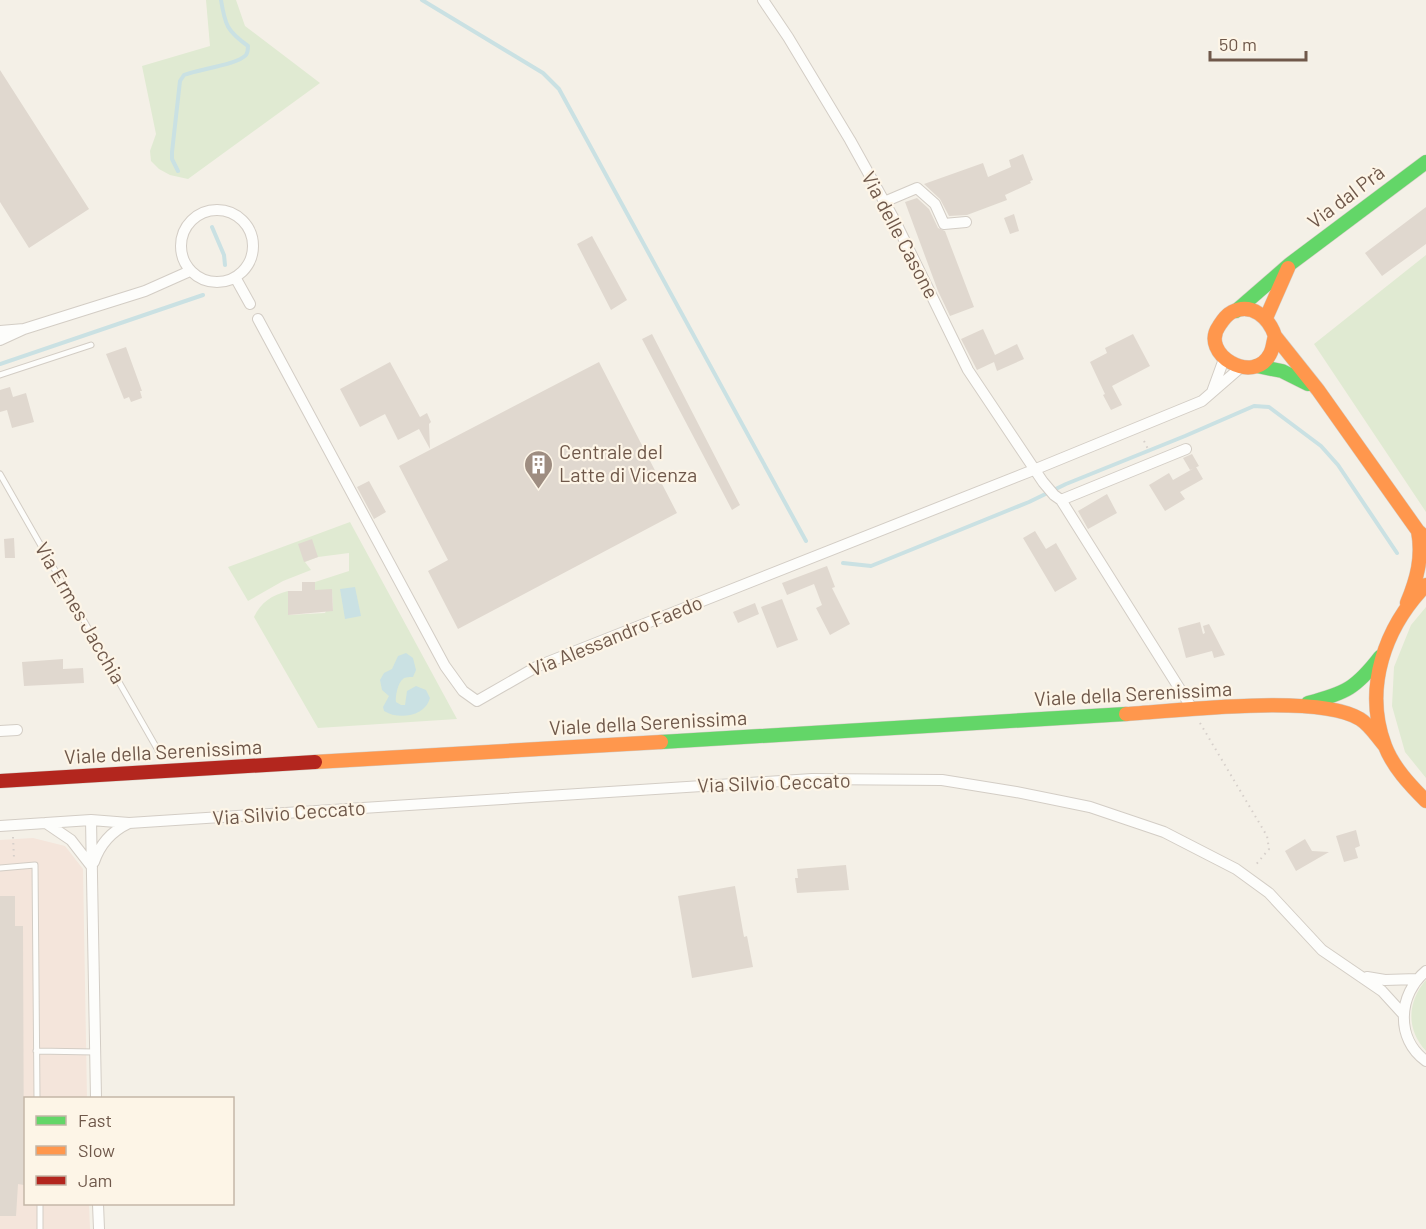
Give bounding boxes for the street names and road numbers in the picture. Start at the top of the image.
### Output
street label: Via dal Prà [1302,159,1389,233]
street label: Via delle Casone [857,167,944,302]
street label: Via Ermes Jacchia [31,537,131,688]
street label: Via Alessandro Faedo [526,589,706,681]
street label: Viale della Serenissima [1033,676,1233,710]
street label: Viale della Serenissima [548,705,748,739]
street label: Viale della Serenissima [63,734,263,768]
street label: Via Silvio Ceccato [697,767,851,797]
street label: Via Silvio Ceccato [212,795,366,829]

